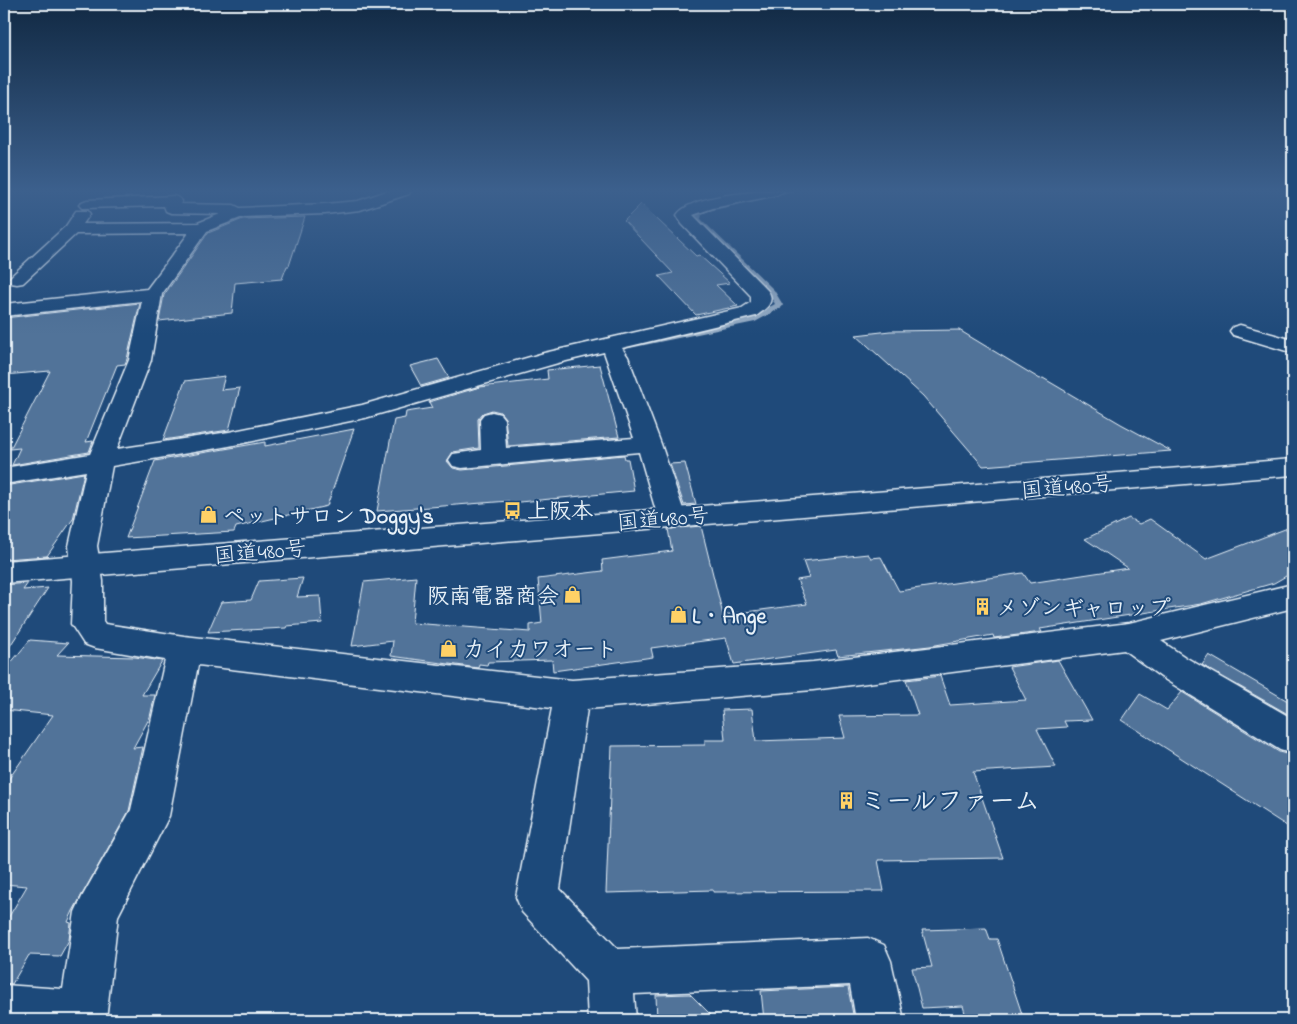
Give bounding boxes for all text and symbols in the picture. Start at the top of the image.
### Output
street label: 国道480号 [1020,469,1115,509]
place label: 上阪本 [527,497,593,529]
bus stop icon: 上阪本 [503,500,523,520]
street label: 国道480号 [616,501,711,541]
place label: ペットサロン Doggy's [223,502,434,535]
shop icon: ペットサロン Doggy's [199,505,219,525]
street label: 国道480号 [213,534,308,574]
place label: 阪南電器商会 [427,582,559,614]
shop icon: 阪南電器商会 [563,585,583,605]
place label: メゾンギャロップ [996,594,1171,626]
building icon: メゾンギャロップ [972,597,992,617]
place label: L・Ange [692,602,767,635]
shop icon: L・Ange [668,605,688,625]
place label: カイカワオート [463,635,617,667]
shop icon: カイカワオート [439,638,459,658]
place label: ミールファーム [860,784,1040,822]
building icon: ミールファーム [836,790,856,810]

